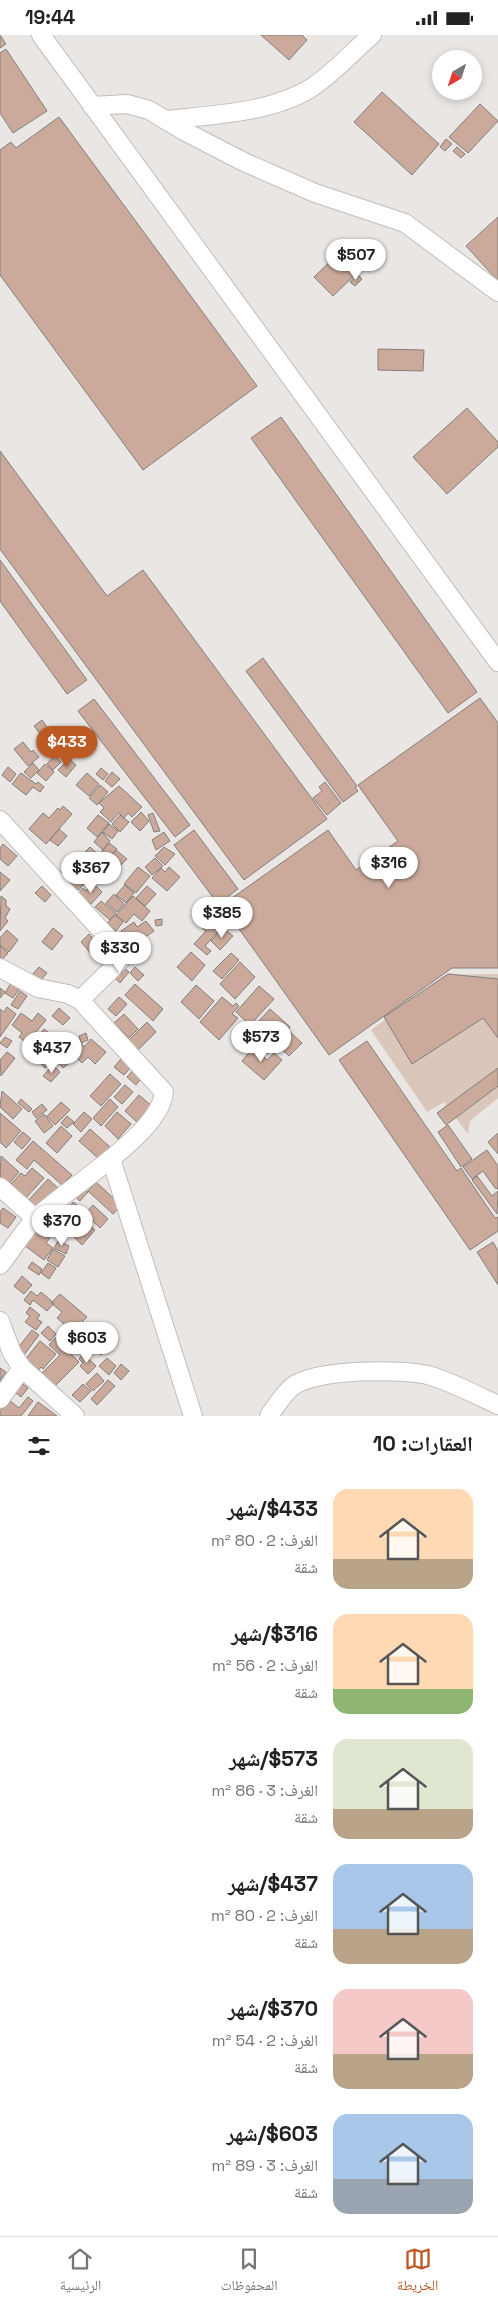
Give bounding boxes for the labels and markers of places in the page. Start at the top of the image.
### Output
pin: $507 [326,239,386,281]
pin: $433 [37,725,97,768]
pin: $316 [359,847,419,889]
pin: $367 [61,851,121,894]
pin: $385 [192,897,252,939]
pin: $330 [90,931,150,974]
pin: $573 [231,1021,291,1063]
pin: $437 [22,1031,82,1074]
pin: $370 [32,1205,92,1247]
pin: $603 [57,1321,117,1364]

